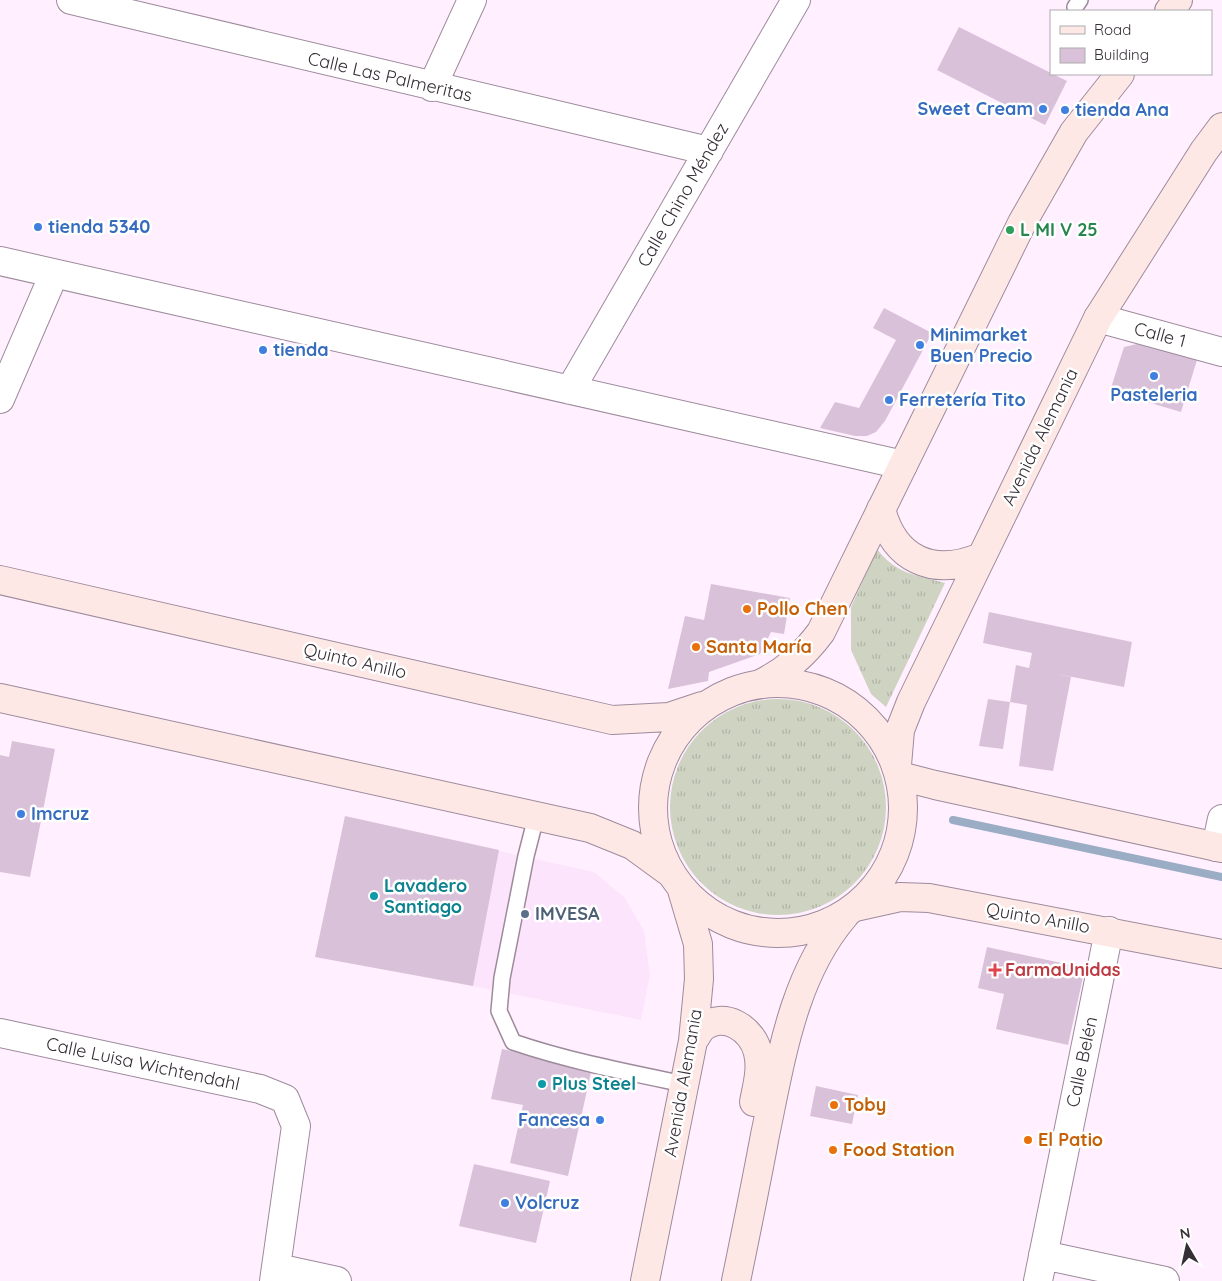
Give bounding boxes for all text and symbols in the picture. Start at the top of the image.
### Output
legend [1050,10,1212,75]
text: Road [1094,20,1131,39]
text: Building [1094,45,1149,64]
street label: Calle Las Palmeritas [306,46,475,107]
place label: Sweet Cream [917,97,1033,120]
place label: tienda Ana [1075,98,1169,121]
marker: Sweet Cream [1037,103,1049,115]
marker: tienda Ana [1059,104,1071,116]
street label: Calle Chino Méndez [632,118,733,271]
place label: tienda 5340 [48,215,150,238]
place label: L MI V 25 [1020,218,1098,241]
marker: tienda 5340 [32,221,44,233]
marker: L MI V 25 [1004,224,1016,236]
street label: Calle 1 [1132,317,1188,352]
place label: Minimarket Buen Precio [930,323,1032,367]
place label: tienda [273,338,329,361]
marker: Minimarket Buen Precio [914,339,926,351]
marker: tienda [257,344,269,356]
street label: Avenida Alemania [996,364,1083,509]
marker: Pasteleria [1148,370,1160,382]
place label: Pasteleria [1110,383,1198,406]
place label: Ferretería Tito [899,388,1026,411]
marker: Ferretería Tito [883,394,895,406]
place label: Pollo Chen [757,597,848,620]
marker: Pollo Chen [741,603,753,615]
place label: Santa María [706,635,812,658]
street label: Quinto Anillo [301,637,409,684]
marker: Santa María [690,641,702,653]
place label: Imcruz [31,802,89,825]
marker: Imcruz [15,808,27,820]
place label: Lavadero Santiago [384,874,467,918]
marker: Lavadero Santiago [368,890,380,902]
street label: Quinto Anillo [984,897,1092,938]
place label: IMVESA [535,902,600,925]
marker: IMVESA [519,908,531,920]
place label: FarmaUnidas [1005,958,1121,981]
marker: FarmaUnidas [989,964,1001,976]
street label: Avenida Alemania [658,1007,707,1159]
street label: Calle Belén [1061,1014,1102,1109]
street label: Calle Luisa Wichtendahl [44,1032,242,1095]
place label: Plus Steel [552,1072,636,1095]
marker: Plus Steel [536,1078,548,1090]
place label: Toby [844,1093,886,1116]
marker: Toby [828,1099,840,1111]
place label: Fancesa [518,1108,590,1131]
marker: Fancesa [594,1114,606,1126]
place label: El Patio [1038,1128,1103,1151]
marker: El Patio [1022,1134,1034,1146]
place label: Food Station [843,1138,955,1161]
marker: Food Station [827,1144,839,1156]
place label: Volcruz [515,1191,579,1214]
marker: Volcruz [499,1197,511,1209]
north arrow [1162,1221,1212,1271]
text: N [1178,1223,1191,1243]

